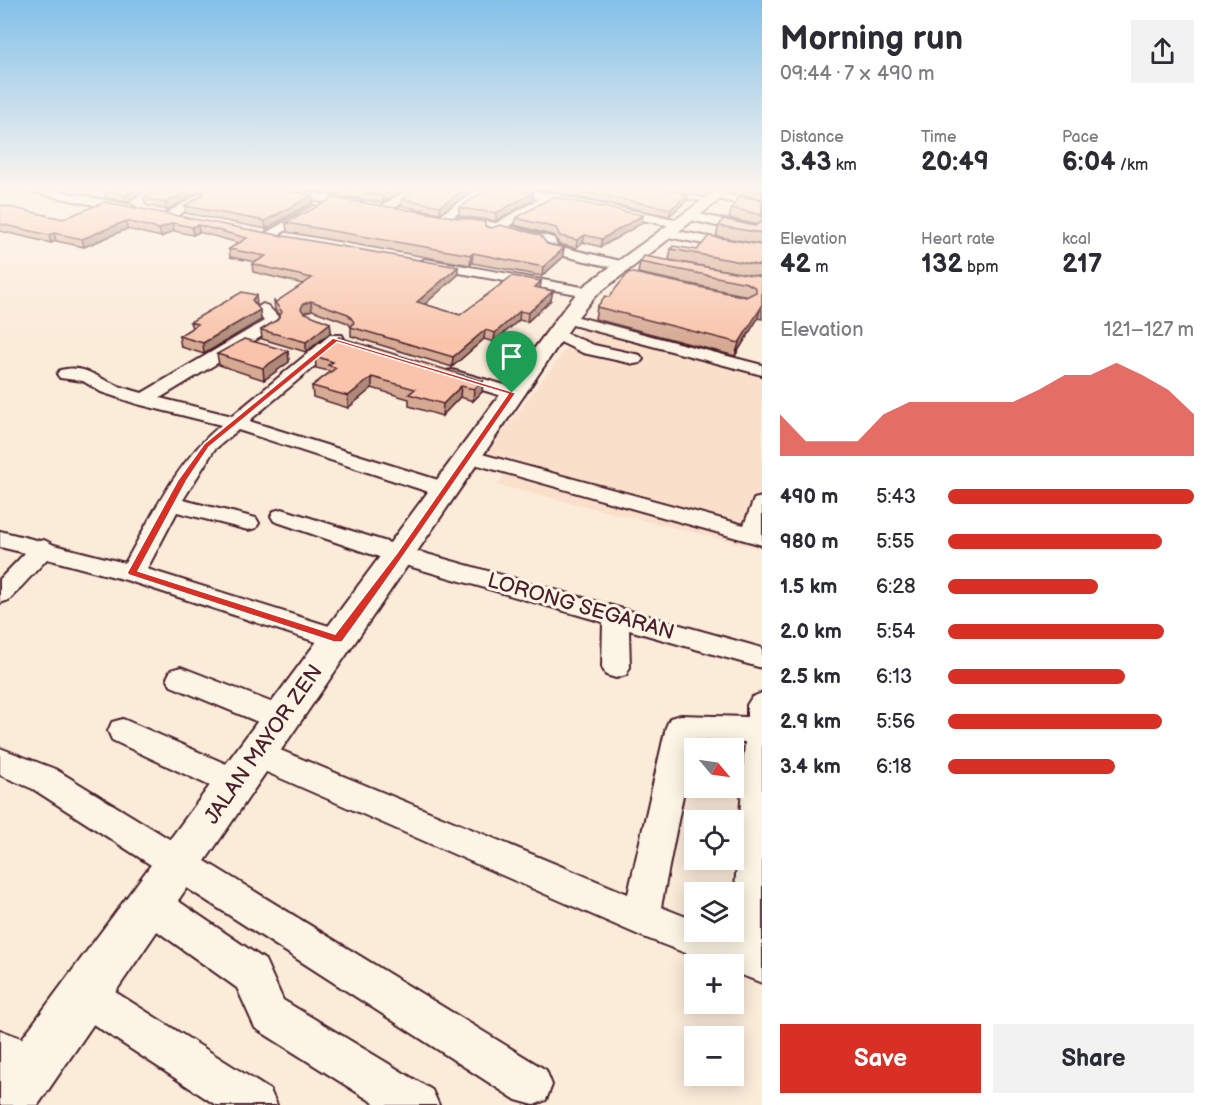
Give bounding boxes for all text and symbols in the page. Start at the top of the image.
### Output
text: Morning run [780,19,963,59]
button: share [1131,20,1194,83]
text: 09:44 · 7 × 490 m [780,62,934,86]
text: Distance [780,128,844,147]
text: Time [921,128,956,147]
text: Pace [1062,128,1098,147]
text: 3.43 [780,147,831,178]
text: 20:49 [921,147,989,178]
text: 6:04 [1062,147,1116,178]
text: km [831,156,857,175]
text: /km [1116,156,1148,175]
text: Elevation [780,230,847,249]
text: Heart rate [921,230,995,249]
text: kcal [1062,230,1091,249]
text: 42 [780,249,811,280]
text: 132 [921,249,963,280]
text: 217 [1062,249,1102,280]
text: m [811,258,828,277]
text: bpm [963,258,999,277]
text: Elevation [780,318,863,342]
text: 121–127 m [1104,318,1194,342]
pin [486,331,537,393]
icon: arrive [495,340,528,373]
text: 490 m [780,485,838,509]
text: 5:43 [876,485,916,509]
text: 980 m [780,530,839,554]
text: 5:55 [876,530,914,554]
street label: LORONG SEGARAN [485,568,677,645]
text: 1.5 km [780,575,837,599]
text: 6:28 [876,575,916,599]
text: 2.0 km [780,620,842,644]
text: 5:54 [876,620,915,644]
street label: JALAN MAYOR ZEN [199,660,328,829]
text: 2.5 km [780,665,841,689]
text: 6:13 [876,665,912,689]
text: 2.9 km [780,710,841,734]
text: 5:56 [876,710,915,734]
north arrow [684,738,744,798]
map controls [684,738,744,1086]
text: 3.4 km [780,755,841,779]
text: 6:18 [876,755,912,779]
button: locate [684,810,744,870]
button: layers [684,882,744,942]
button: + [684,954,744,1014]
button: Save [780,1024,981,1093]
button: Share [993,1024,1194,1093]
button: − [684,1026,744,1086]

